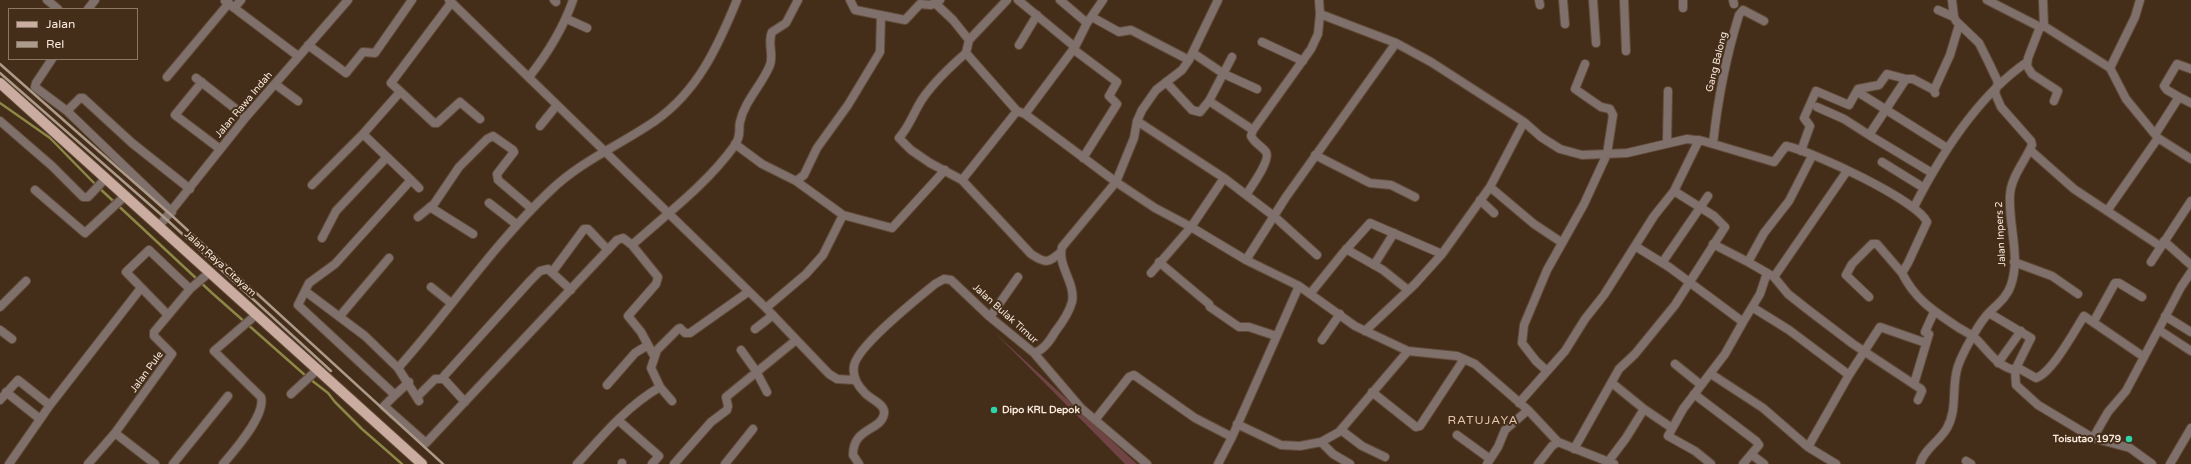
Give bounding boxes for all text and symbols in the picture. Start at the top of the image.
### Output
legend [8,8,138,60]
text: Jalan [46,17,75,31]
street label: Gang Balong [1704,31,1730,93]
text: Rel [46,37,64,51]
street label: Jalan Rawa Indah [213,69,275,141]
street label: Jalan Inpers 2 [1993,201,2009,267]
street label: Jalan Raya Citayam [182,229,258,299]
street label: Jalan Bulak Timur [970,282,1040,346]
street label: Jalan Pule [128,349,166,395]
place label: Dipo KRL Depok [1002,404,1080,416]
marker: Dipo KRL Depok [989,405,999,415]
district label: RATUJAYA [1448,414,1518,428]
place label: Toisutao 1979 [2053,433,2121,445]
marker: Toisutao 1979 [2124,434,2134,444]

